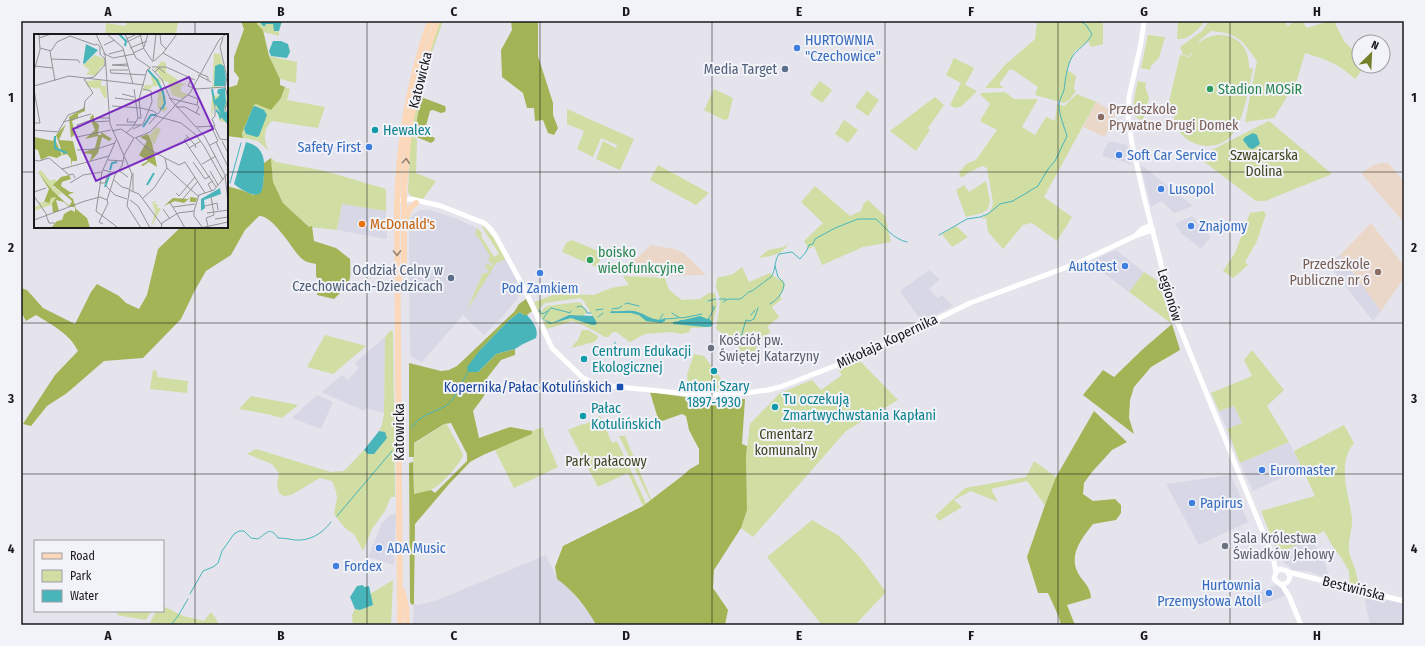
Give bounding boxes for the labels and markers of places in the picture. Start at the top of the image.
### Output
place label: HURTOWNIA "Czechowice" [805,32,881,65]
marker: HURTOWNIA "Czechowice" [792,43,802,53]
place label: Media Target [704,61,777,78]
marker: Media Target [780,64,790,74]
place label: Stadion MOSiR [1218,81,1302,98]
marker: Stadion MOSiR [1205,84,1215,94]
place label: Przedszkole Prywatne Drugi Domek [1109,101,1239,134]
marker: Przedszkole Prywatne Drugi Domek [1096,112,1106,122]
place label: Hewalex [383,122,432,139]
marker: Hewalex [370,125,380,135]
place label: Safety First [298,139,361,156]
marker: Safety First [364,142,374,152]
place label: Soft Car Service [1127,147,1217,164]
marker: Soft Car Service [1114,150,1124,160]
place label: Lusopol [1169,181,1214,198]
marker: Lusopol [1156,184,1166,194]
place label: McDonald's [370,216,435,233]
place label: Znajomy [1199,218,1248,235]
marker: McDonald's [357,219,367,229]
marker: Znajomy [1186,221,1196,231]
place label: boisko wielofunkcyjne [598,244,684,277]
marker: boisko wielofunkcyjne [585,255,595,265]
place label: Przedszkole Publiczne nr 6 [1289,256,1370,289]
place label: Autotest [1069,258,1117,275]
marker: Autotest [1120,261,1130,271]
place label: Oddział Celny w Czechowicach-Dziedzicach [292,262,443,295]
marker: Przedszkole Publiczne nr 6 [1373,267,1383,277]
marker: Pod Zamkiem [535,268,545,278]
marker: Oddział Celny w Czechowicach-Dziedzicach [446,273,456,283]
place label: Pod Zamkiem [502,280,578,297]
place label: Kościół pw. Świętej Katarzyny [719,332,820,365]
place label: Centrum Edukacji Ekologicznej [592,343,691,376]
marker: Kościół pw. Świętej Katarzyny [706,343,716,353]
marker: Centrum Edukacji Ekologicznej [579,354,589,364]
marker: Antoni Szary 1897-1930 [709,366,719,376]
place label: Antoni Szary 1897-1930 [679,378,750,411]
place label: Kopernika/Pałac Kotulińskich [444,379,612,396]
marker: Kopernika/Pałac Kotulińskich [615,382,625,392]
place label: Tu oczekują Zmartwychwstania Kapłani [783,391,936,424]
place label: Pałac Kotulińskich [591,400,661,433]
marker: Tu oczekują Zmartwychwstania Kapłani [770,402,780,412]
marker: Pałac Kotulińskich [578,411,588,421]
place label: Euromaster [1270,462,1335,479]
marker: Euromaster [1257,465,1267,475]
place label: Papirus [1200,495,1243,512]
marker: Papirus [1187,498,1197,508]
place label: Sala Królestwa Świadków Jehowy [1233,530,1335,563]
place label: ADA Music [387,540,446,557]
marker: Sala Królestwa Świadków Jehowy [1220,541,1230,551]
marker: ADA Music [374,543,384,553]
place label: Fordex [344,558,383,575]
marker: Fordex [331,561,341,571]
place label: Hurtownia Przemysłowa Atoll [1157,577,1261,610]
marker: Hurtownia Przemysłowa Atoll [1264,588,1274,598]

